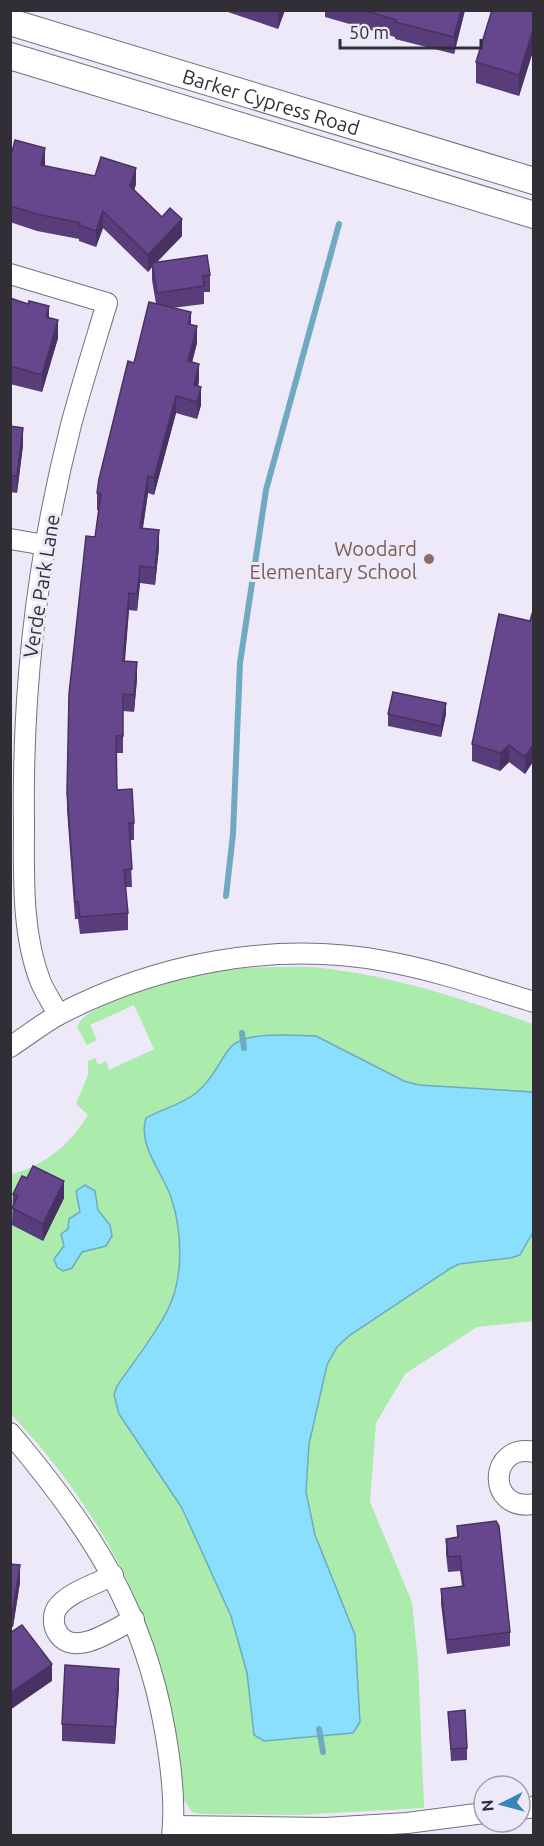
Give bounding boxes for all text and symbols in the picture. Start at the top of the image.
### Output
scale bar [340,12,481,50]
text: 50 m [349,22,389,42]
street label: Barker Cypress Road [180,64,363,139]
street label: Verde Park Lane [18,513,64,659]
place label: Woodard Elementary School [250,537,417,583]
marker: Woodard Elementary School [422,552,436,566]
north arrow [472,1774,532,1834]
text: N [478,1799,497,1812]

